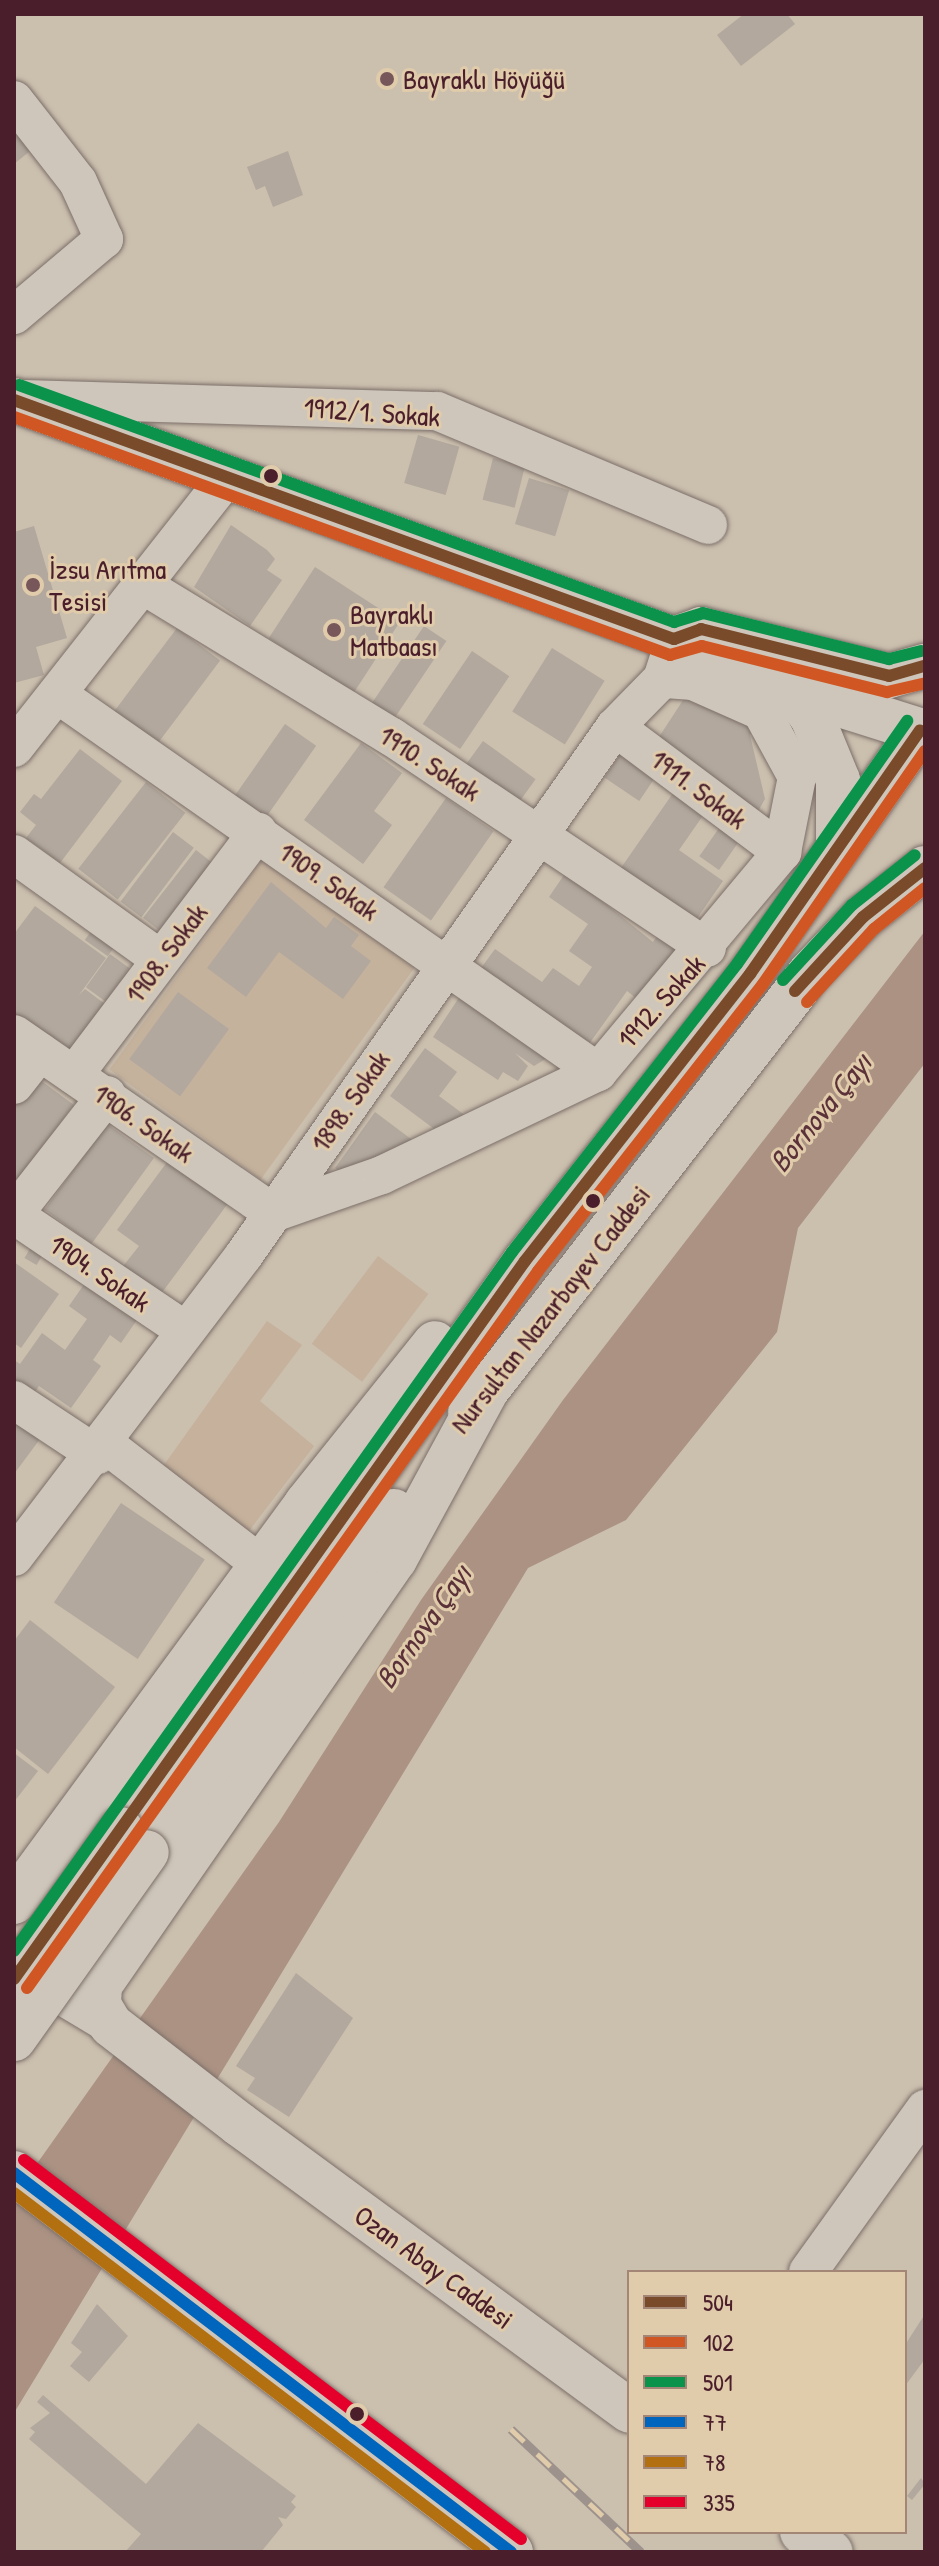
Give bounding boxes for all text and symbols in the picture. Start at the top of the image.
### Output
place label: Bayraklı Höyüğü [403,62,565,96]
marker: Bayraklı Höyüğü [378,70,396,88]
street label: 1912/1. Sokak [303,390,441,434]
unlabelled marker [263,468,279,484]
place label: İzsu Arıtma Tesisi [49,552,166,618]
marker: İzsu Arıtma Tesisi [24,576,42,594]
place label: Bayraklı Matbaası [350,597,438,663]
marker: Bayraklı Matbaası [325,621,343,639]
street label: 1910. Sokak [373,718,487,808]
street label: 1911. Sokak [644,742,754,836]
street label: 1909. Sokak [273,835,385,927]
street label: 1908. Sokak [118,897,214,1009]
street label: 1912. Sokak [610,947,712,1055]
street label: 1898. Sokak [303,1044,397,1158]
water label: Bornova Çayı [761,1045,879,1179]
street label: 1906. Sokak [87,1076,201,1170]
street label: Nursultan Nazarbayev Caddesi [443,1178,657,1440]
unlabelled marker [585,1193,601,1209]
street label: 1904. Sokak [43,1227,157,1319]
water label: Bornova Çayı [367,1557,479,1695]
street label: Ozan Abay Caddesi [348,2198,520,2336]
legend [627,2270,907,2534]
text: 504 [703,2286,733,2318]
text: 102 [703,2326,734,2358]
text: 501 [703,2366,733,2398]
unlabelled marker [349,2406,365,2422]
text: 77 [703,2406,727,2438]
text: 78 [703,2446,725,2478]
text: 335 [703,2486,735,2518]

